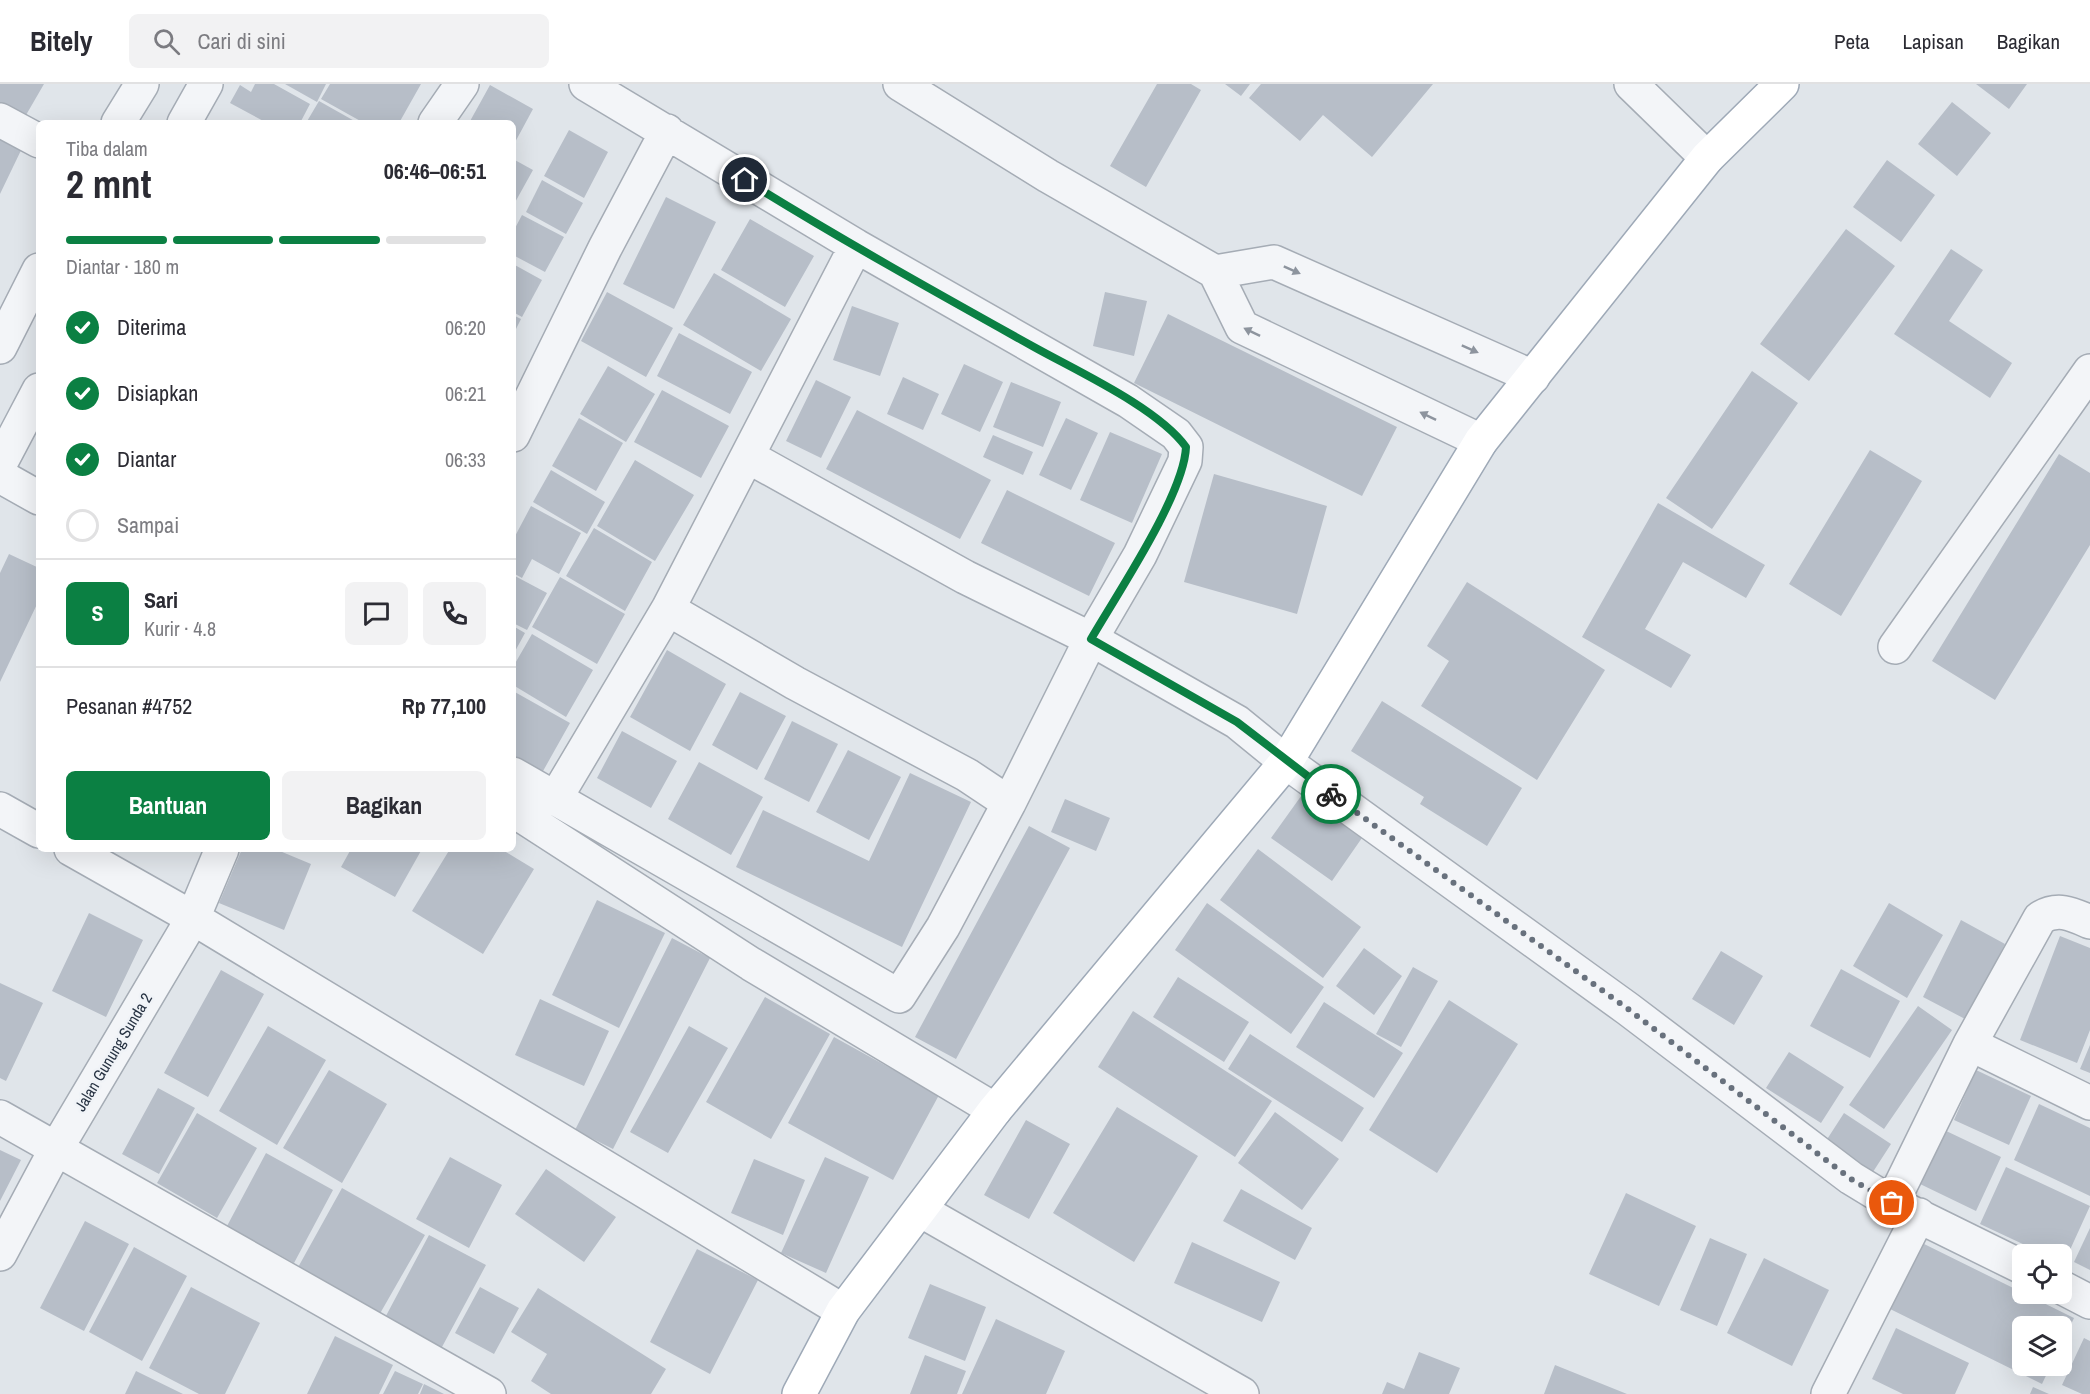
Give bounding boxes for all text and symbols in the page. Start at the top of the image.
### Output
search box [129,14,549,68]
text: Bitely [30,22,93,60]
icon: search [150,25,183,58]
text: Cari di sini [198,26,286,56]
text: Peta [1834,27,1870,56]
text: Lapisan [1903,27,1964,56]
text: Bagikan [1997,27,2060,56]
text: Tiba dalam [66,135,148,162]
pin [719,154,770,205]
text: 06:46–06:51 [384,156,486,186]
text: 2 mnt [66,158,151,210]
icon: home [728,163,761,196]
text: Diantar · 180 m [66,253,179,280]
one-way arrow [1283,265,1301,275]
icon: check [66,311,99,344]
text: Diterima [117,312,186,342]
text: 06:20 [445,314,486,341]
one-way arrow [1243,327,1261,337]
one-way arrow [1461,345,1479,354]
icon: check [66,377,99,410]
text: Disiapkan [117,378,198,408]
text: 06:21 [445,380,486,407]
one-way arrow [1419,411,1436,420]
icon: check [66,443,99,476]
text: Diantar [117,444,176,474]
text: 06:33 [445,446,486,473]
text: Sampai [117,510,179,540]
button: chat [345,582,408,645]
button: phone [423,582,486,645]
text: Sari [144,585,178,615]
text: S [91,598,104,628]
text: Kurir · 4.8 [144,615,216,642]
text: Pesanan #4752 [66,691,192,721]
text: Rp 77,100 [402,691,486,721]
courier [1301,764,1361,824]
button: Bantuan [66,771,270,840]
button: Bagikan [282,771,486,840]
icon: bike [1315,778,1348,811]
street label: Jalan Gunung Sunda 2 [69,989,157,1115]
pin [1866,1177,1917,1228]
icon: bag [1875,1186,1908,1219]
map controls [2012,1244,2072,1376]
button: locate [2012,1244,2072,1304]
button: layers [2012,1316,2072,1376]

